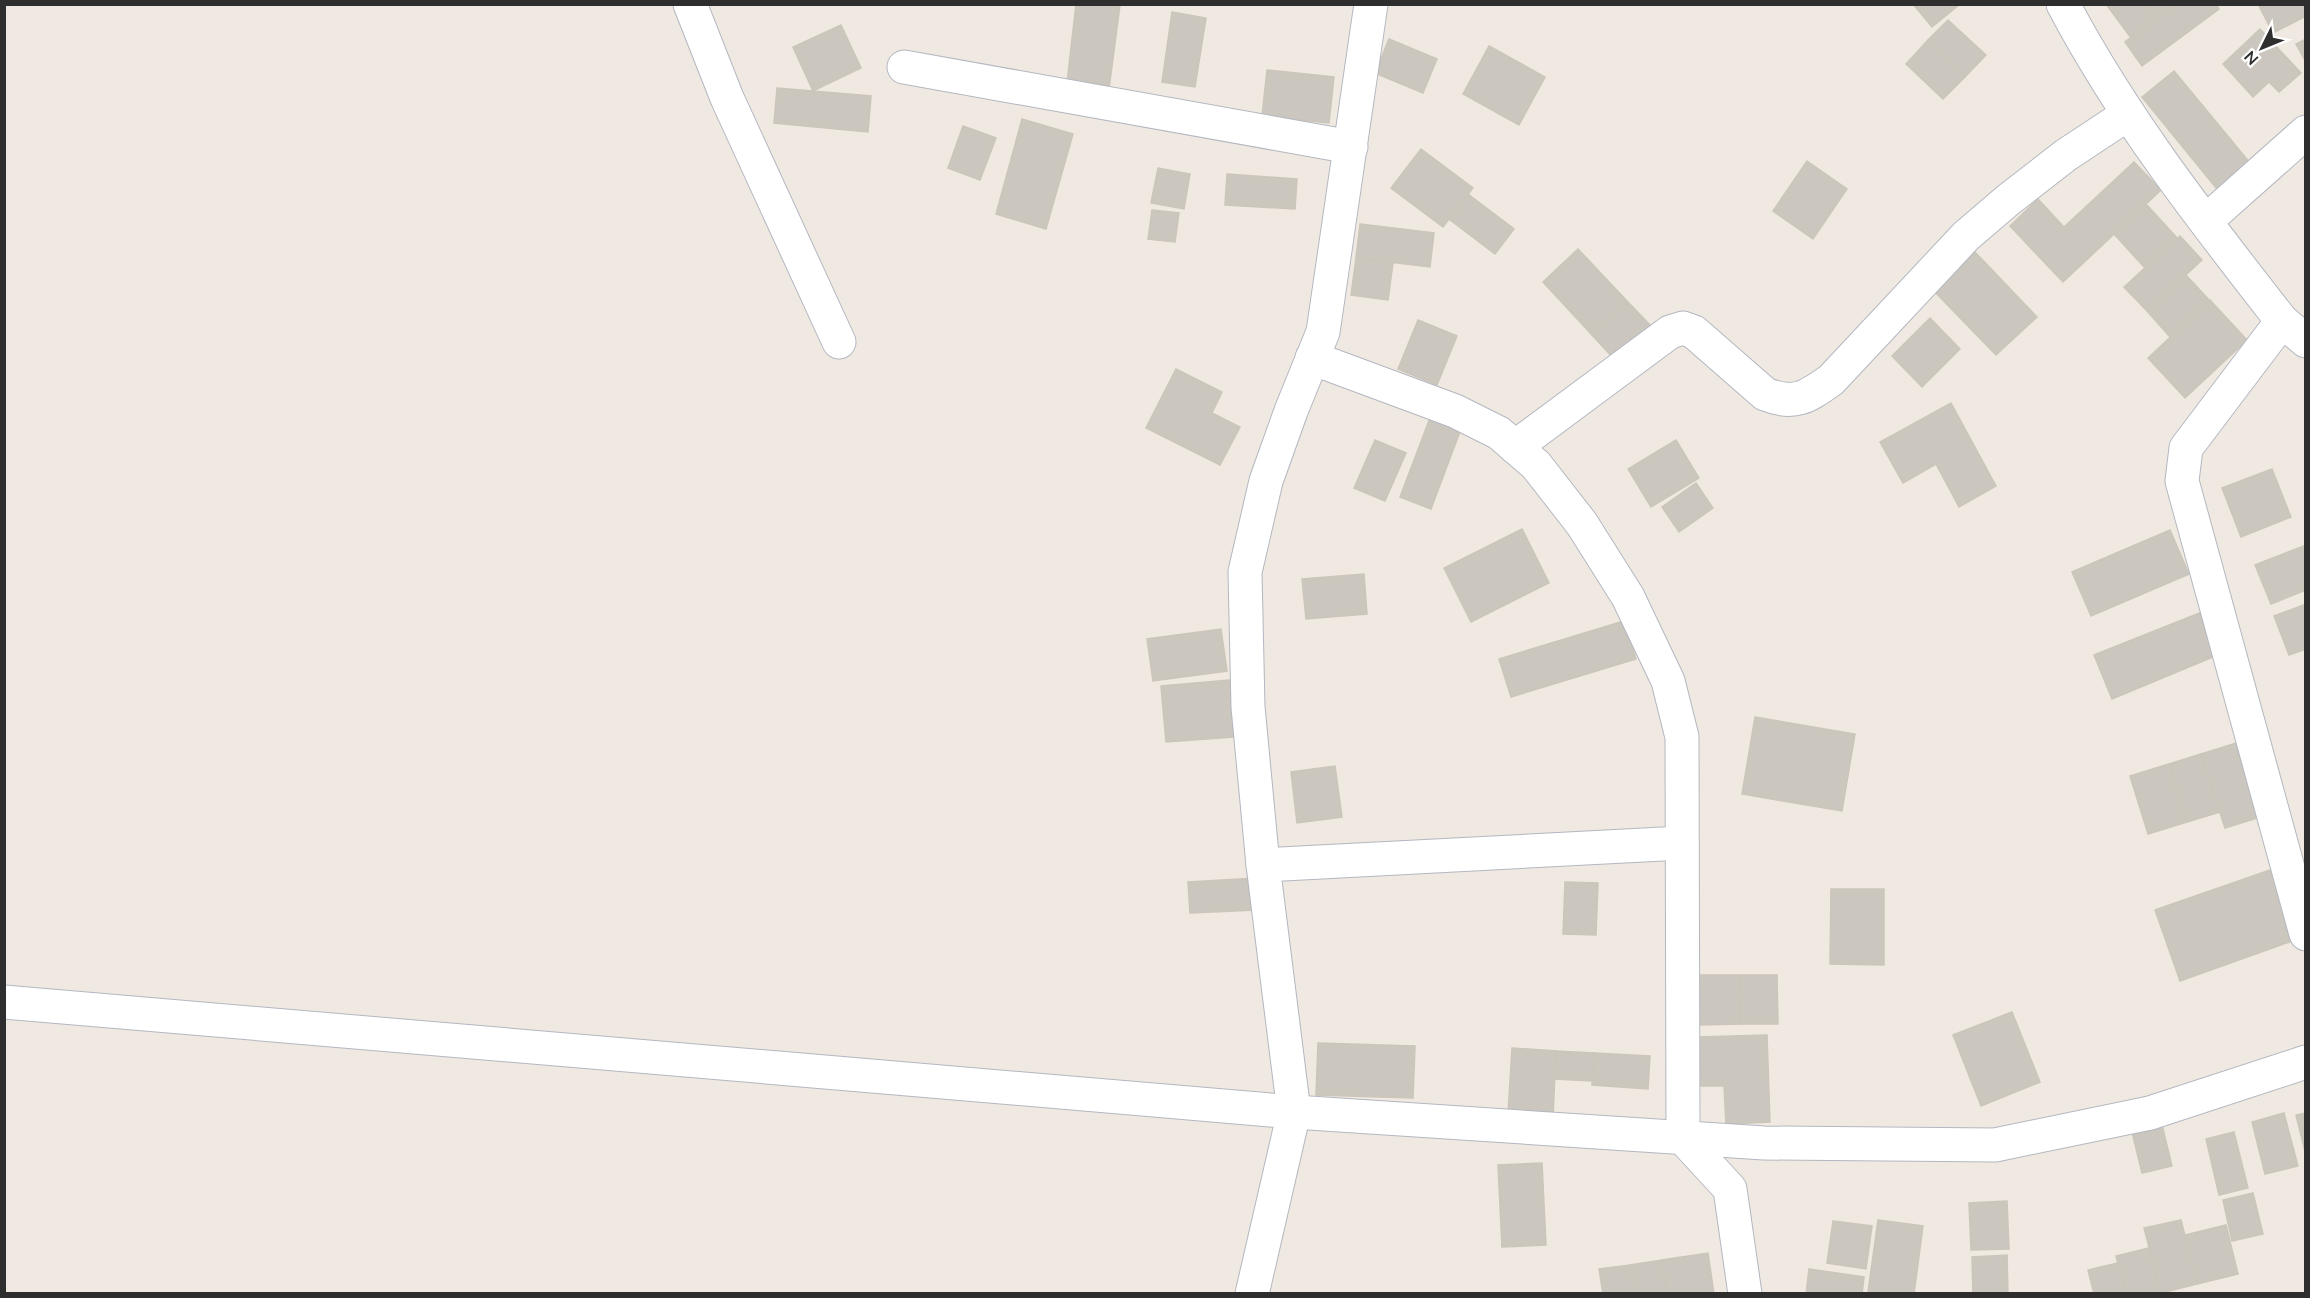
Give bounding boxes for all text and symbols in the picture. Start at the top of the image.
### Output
north arrow [2232,18,2292,78]
text: N [2240,47,2262,69]

